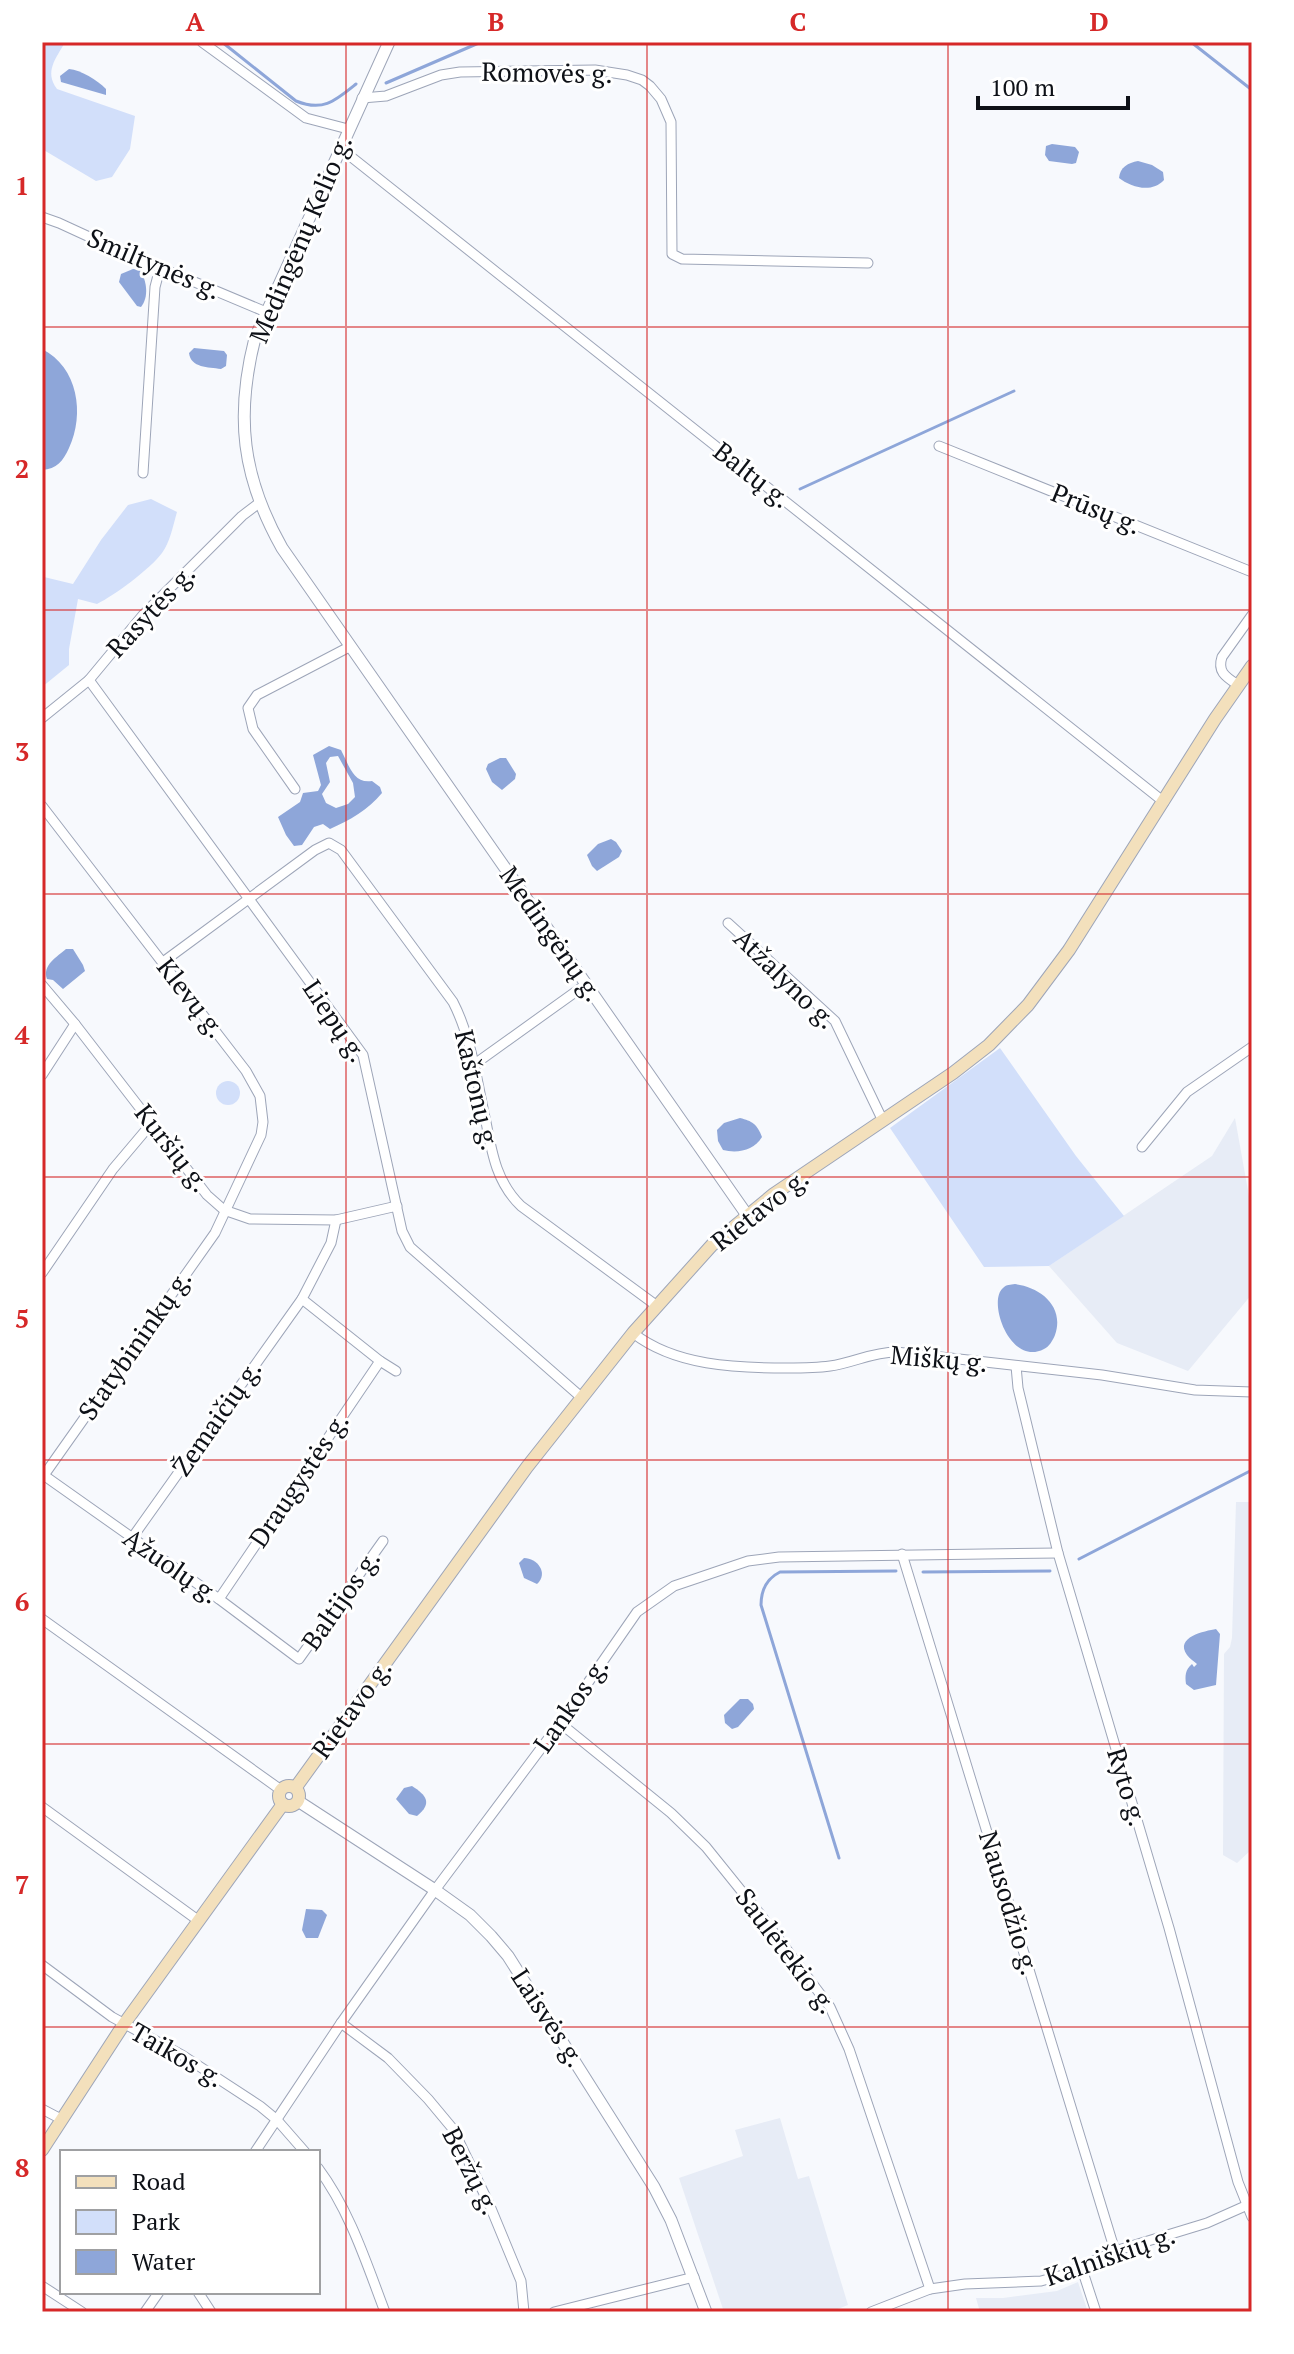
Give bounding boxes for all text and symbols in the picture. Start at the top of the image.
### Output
text: A [186,4,205,38]
text: B [488,4,504,38]
text: C [790,4,806,38]
text: D [1089,4,1109,38]
street label: Romovės g. [481,54,613,90]
scale bar [978,60,1128,110]
text: 100 m [990,71,1055,103]
street label: Medingėnų Kelio g. [241,129,359,348]
text: 1 [15,168,29,202]
street label: Smiltynės g. [82,220,226,306]
street label: Baltų g. [707,433,798,515]
text: 2 [15,451,29,485]
street label: Prūsų g. [1047,475,1146,541]
street label: Rasytės g. [99,557,202,664]
text: 3 [15,734,29,768]
street label: Medingėnų g. [493,859,611,1008]
street label: Atžalyno g. [727,921,844,1036]
street label: Klevų g. [150,950,234,1044]
street label: Liepų g. [296,973,376,1068]
text: 4 [15,1017,30,1051]
street label: Kaštonų g. [448,1026,508,1153]
street label: Kuršių g. [128,1096,218,1198]
street label: Rietavo g. [704,1161,815,1258]
street label: Statybininkų g. [70,1263,199,1426]
text: 5 [15,1301,29,1335]
street label: Miškų g. [889,1337,989,1379]
street label: Žemaičių g. [164,1353,268,1482]
street label: Draugystės g. [241,1405,356,1554]
street label: Ąžuolų g. [117,1520,226,1611]
street label: Baltijos g. [293,1543,387,1656]
text: 6 [15,1584,29,1618]
street label: Lankos g. [525,1650,615,1759]
street label: Rietavo g. [304,1652,399,1765]
street label: Ryto g. [1100,1743,1156,1830]
street label: Nausodžio g. [972,1826,1048,1979]
text: 7 [15,1867,29,1901]
street label: Saulėtekio g. [729,1881,845,2020]
street label: Laisvės g. [504,1962,593,2073]
street label: Taikos g. [125,2014,230,2094]
street label: Beržų g. [435,2121,508,2220]
text: 8 [15,2150,29,2184]
legend [60,2150,320,2294]
text: Road [132,2165,186,2197]
text: Park [132,2205,181,2237]
street label: Kalniškių g. [1040,2217,1179,2293]
text: Water [132,2245,196,2277]

